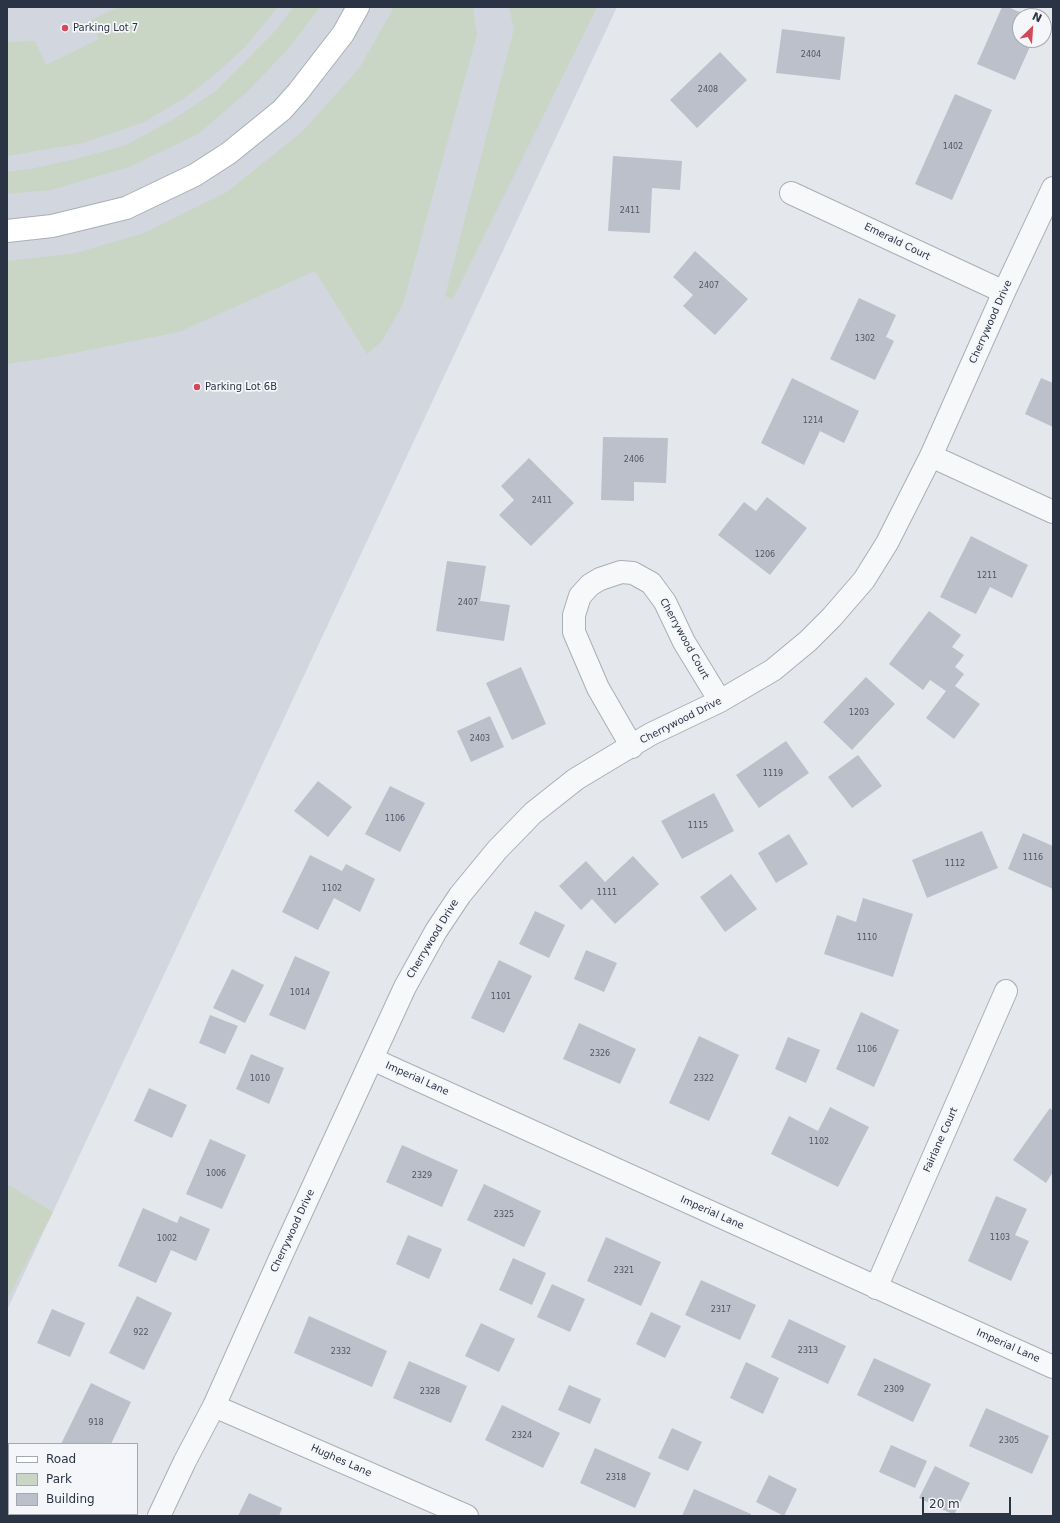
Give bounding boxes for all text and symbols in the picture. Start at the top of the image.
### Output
north arrow [1012,8,1052,48]
text: N [1030,10,1044,25]
place label: Parking Lot 7 [73,22,138,34]
marker: Parking Lot 7 [60,23,70,33]
house number: 2404 [801,50,821,60]
house number: 2408 [698,85,718,95]
house number: 1402 [943,142,963,152]
house number: 2411 [620,206,640,216]
street label: Emerald Court [862,221,932,263]
street label: Cherrywood Drive [967,278,1015,366]
house number: 2407 [699,281,719,291]
house number: 1302 [855,334,875,344]
place label: Parking Lot 6B [205,381,277,393]
marker: Parking Lot 6B [192,382,202,392]
house number: 1214 [803,416,823,426]
house number: 2406 [624,455,644,465]
house number: 2411 [532,496,552,506]
house number: 1206 [755,550,775,560]
house number: 1211 [977,571,997,581]
street label: Cherrywood Court [657,596,711,682]
house number: 2407 [458,598,478,608]
street label: Cherrywood Drive [638,695,724,747]
house number: 1203 [849,708,869,718]
house number: 2403 [470,734,490,744]
house number: 1119 [763,769,783,779]
house number: 1106 [385,814,405,824]
house number: 1115 [688,821,708,831]
house number: 1116 [1023,853,1043,863]
house number: 1112 [945,859,965,869]
house number: 1102 [322,884,342,894]
house number: 1111 [597,888,617,898]
street label: Cherrywood Drive [405,897,461,981]
house number: 1110 [857,933,877,943]
house number: 1014 [290,988,310,998]
house number: 1101 [491,992,511,1002]
house number: 1106 [857,1045,877,1055]
house number: 2326 [590,1049,610,1059]
street label: Imperial Lane [383,1060,451,1098]
house number: 1010 [250,1074,270,1084]
house number: 2322 [694,1074,714,1084]
street label: Fairlane Court [921,1106,961,1174]
house number: 1102 [809,1137,829,1147]
house number: 1006 [206,1169,226,1179]
house number: 2329 [412,1171,432,1181]
street label: Cherrywood Drive [269,1188,317,1274]
street label: Imperial Lane [678,1194,746,1232]
house number: 2325 [494,1210,514,1220]
house number: 1103 [990,1233,1010,1243]
house number: 1002 [157,1234,177,1244]
house number: 2321 [614,1266,634,1276]
house number: 2317 [711,1305,731,1315]
street label: Imperial Lane [974,1327,1042,1365]
house number: 922 [133,1328,149,1338]
house number: 2313 [798,1346,818,1356]
house number: 2332 [331,1347,351,1357]
house number: 2309 [884,1385,904,1395]
house number: 2328 [420,1387,440,1397]
house number: 918 [88,1418,104,1428]
house number: 2324 [512,1431,532,1441]
house number: 2305 [999,1436,1019,1446]
street label: Hughes Lane [309,1442,373,1480]
legend [8,1443,138,1515]
text: Road [46,1452,76,1466]
text: Park [46,1472,72,1486]
house number: 2318 [606,1473,626,1483]
scale bar [924,1489,1013,1515]
text: Building [46,1492,95,1506]
text: 20 m [929,1497,960,1511]

